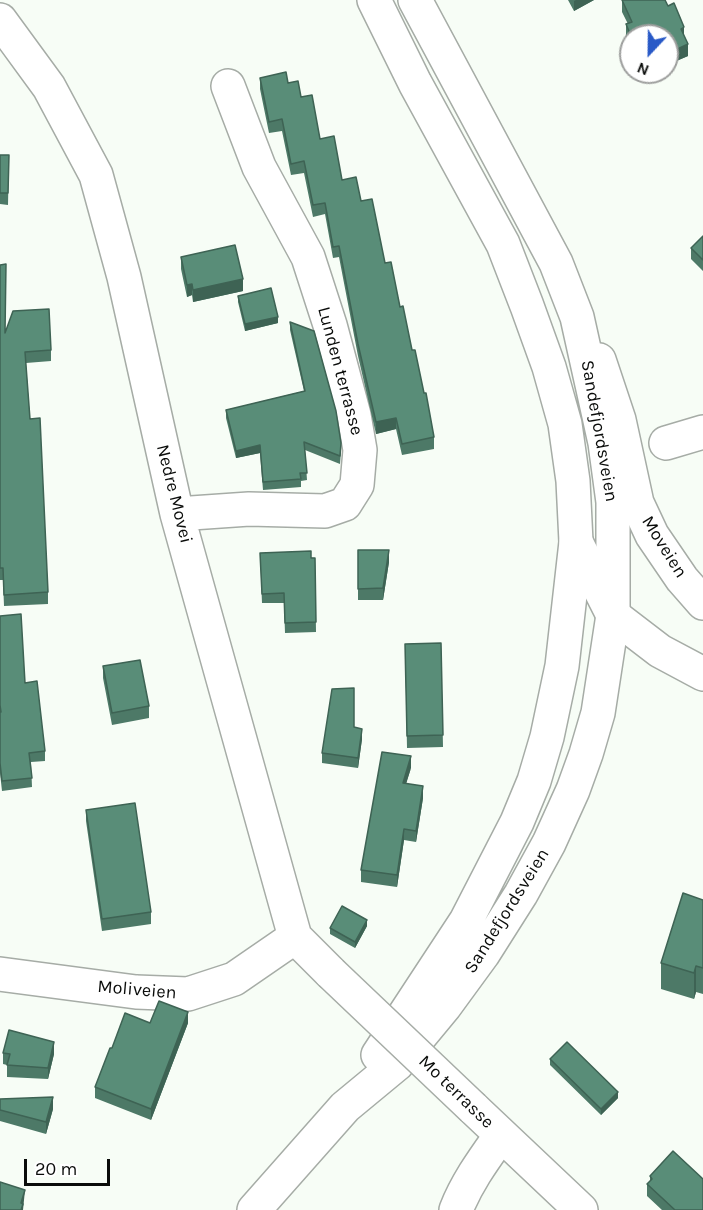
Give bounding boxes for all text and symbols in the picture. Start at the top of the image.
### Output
north arrow [619,24,679,84]
text: N [634,58,652,80]
street label: Lunden terrasse [312,304,368,438]
street label: Sandefjordsveien [576,359,622,503]
street label: Nedre Movei [151,442,197,546]
street label: Moveien [637,512,691,582]
street label: Sandefjordsveien [460,845,554,977]
street label: Moliveien [97,976,177,1004]
street label: Mo terrasse [414,1051,498,1133]
scale bar [27,1147,112,1185]
text: 20 m [35,1158,77,1180]

